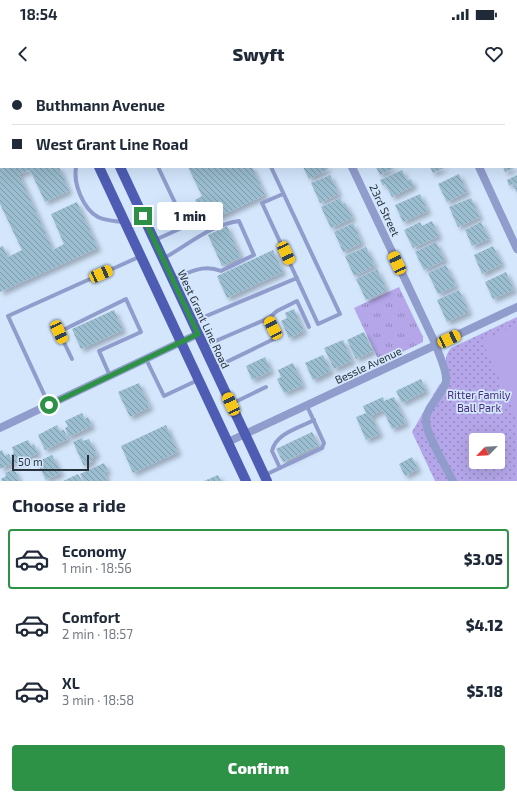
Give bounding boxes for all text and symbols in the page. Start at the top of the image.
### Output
text: 18:54 [20,5,58,23]
icon: back [12,43,34,65]
text: Swyft [233,43,284,65]
icon: heart [483,43,505,65]
text: Buthmann Avenue [36,96,165,114]
text: West Grant Line Road [36,135,188,153]
street label: 23rd Street [367,182,403,238]
callout: 1 min [157,202,223,230]
route end [134,207,152,225]
text: 1 min [174,208,206,224]
car [275,240,297,266]
car [386,250,408,276]
car [88,264,114,284]
street label: West Grant Line Road [175,268,233,370]
car [262,315,284,341]
car [48,319,70,345]
car [436,328,462,350]
street label: Bessle Avenue [333,344,404,386]
park label: Ritter Family Ball Park [447,388,511,414]
car [220,391,242,417]
route start [40,396,58,414]
north arrow [469,433,505,469]
map controls [469,433,505,469]
scale bar [12,453,89,472]
text: 50 m [18,455,43,468]
text: Choose a ride [12,494,126,516]
icon: car [14,541,50,577]
text: Economy [62,542,127,560]
text: $3.05 [464,550,503,568]
text: 1 min · 18:56 [62,560,132,576]
icon: car [14,607,50,643]
text: Comfort [62,608,120,626]
text: $4.12 [466,616,503,634]
text: 2 min · 18:57 [62,626,133,642]
icon: car [14,673,50,709]
text: XL [62,674,80,692]
text: $5.18 [466,682,503,700]
text: 3 min · 18:58 [62,692,134,708]
button: Confirm [12,745,505,791]

